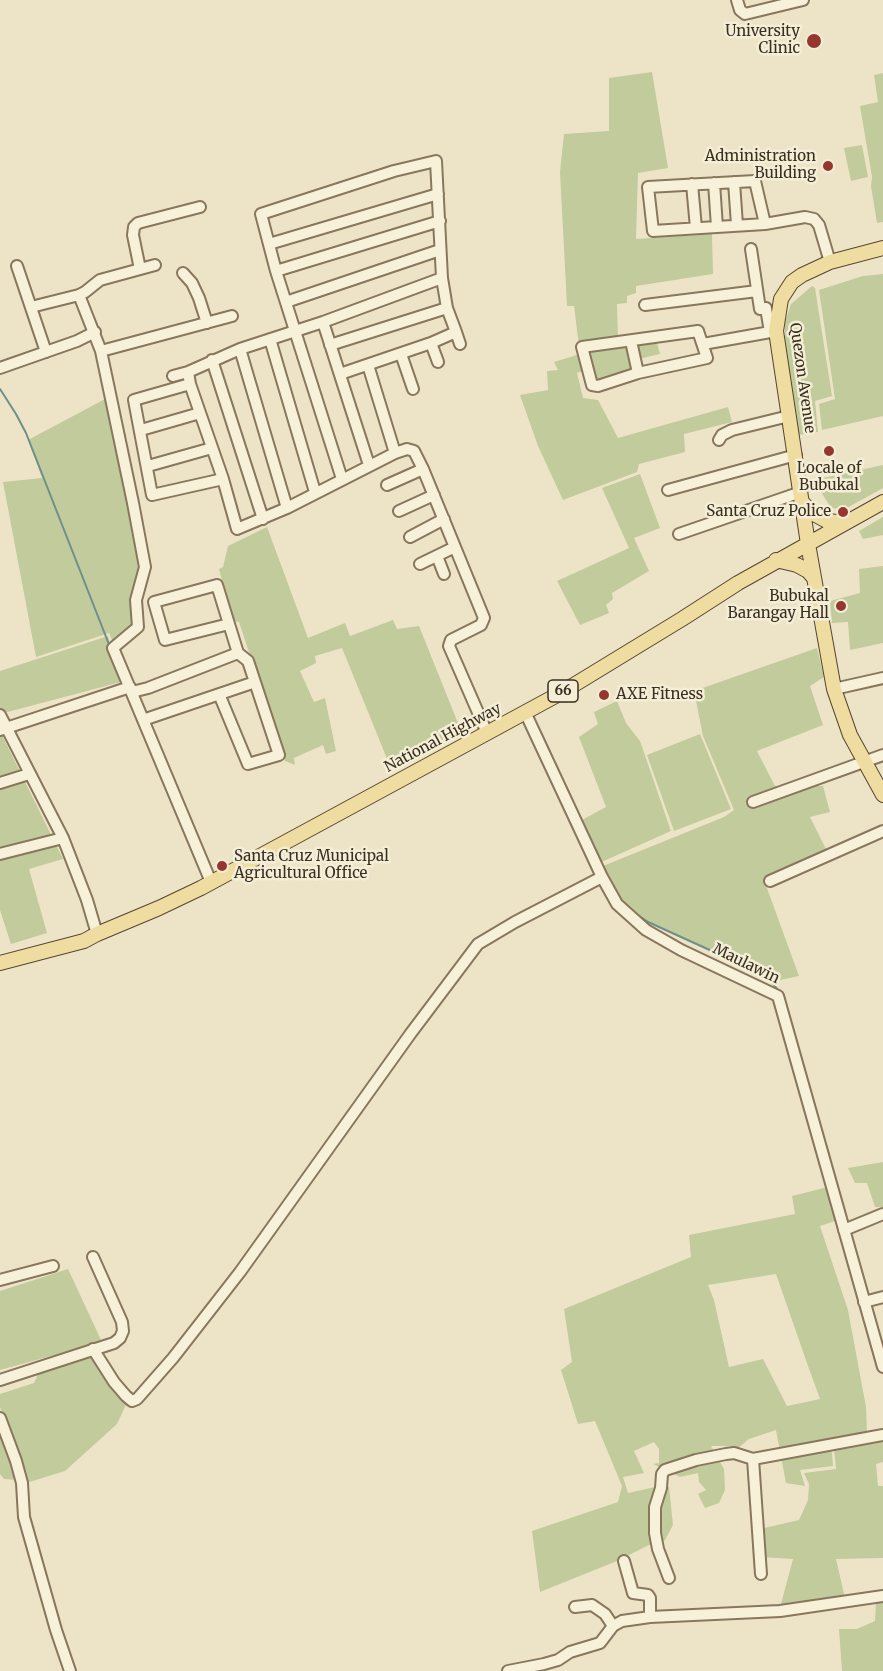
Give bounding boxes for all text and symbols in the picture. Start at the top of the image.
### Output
place label: University Clinic [725,23,800,58]
marker: University Clinic [805,32,823,50]
place label: Administration Building [705,148,816,183]
marker: Administration Building [821,159,835,173]
street label: Quezon Avenue [785,322,819,434]
marker: Locale of Bubukal [822,444,836,458]
place label: Locale of Bubukal [797,460,861,495]
place label: Santa Cruz Police [706,503,831,521]
marker: Santa Cruz Police [836,505,850,519]
place label: Bubukal Barangay Hall [728,588,829,623]
marker: Bubukal Barangay Hall [834,599,848,613]
road number: 66 [548,680,578,702]
place label: AXE Fitness [616,686,703,704]
marker: AXE Fitness [597,688,611,702]
street label: National Highway [382,700,504,776]
place label: Santa Cruz Municipal Agricultural Office [234,848,389,883]
marker: Santa Cruz Municipal Agricultural Office [215,859,229,873]
street label: Maulawin [710,940,782,988]

